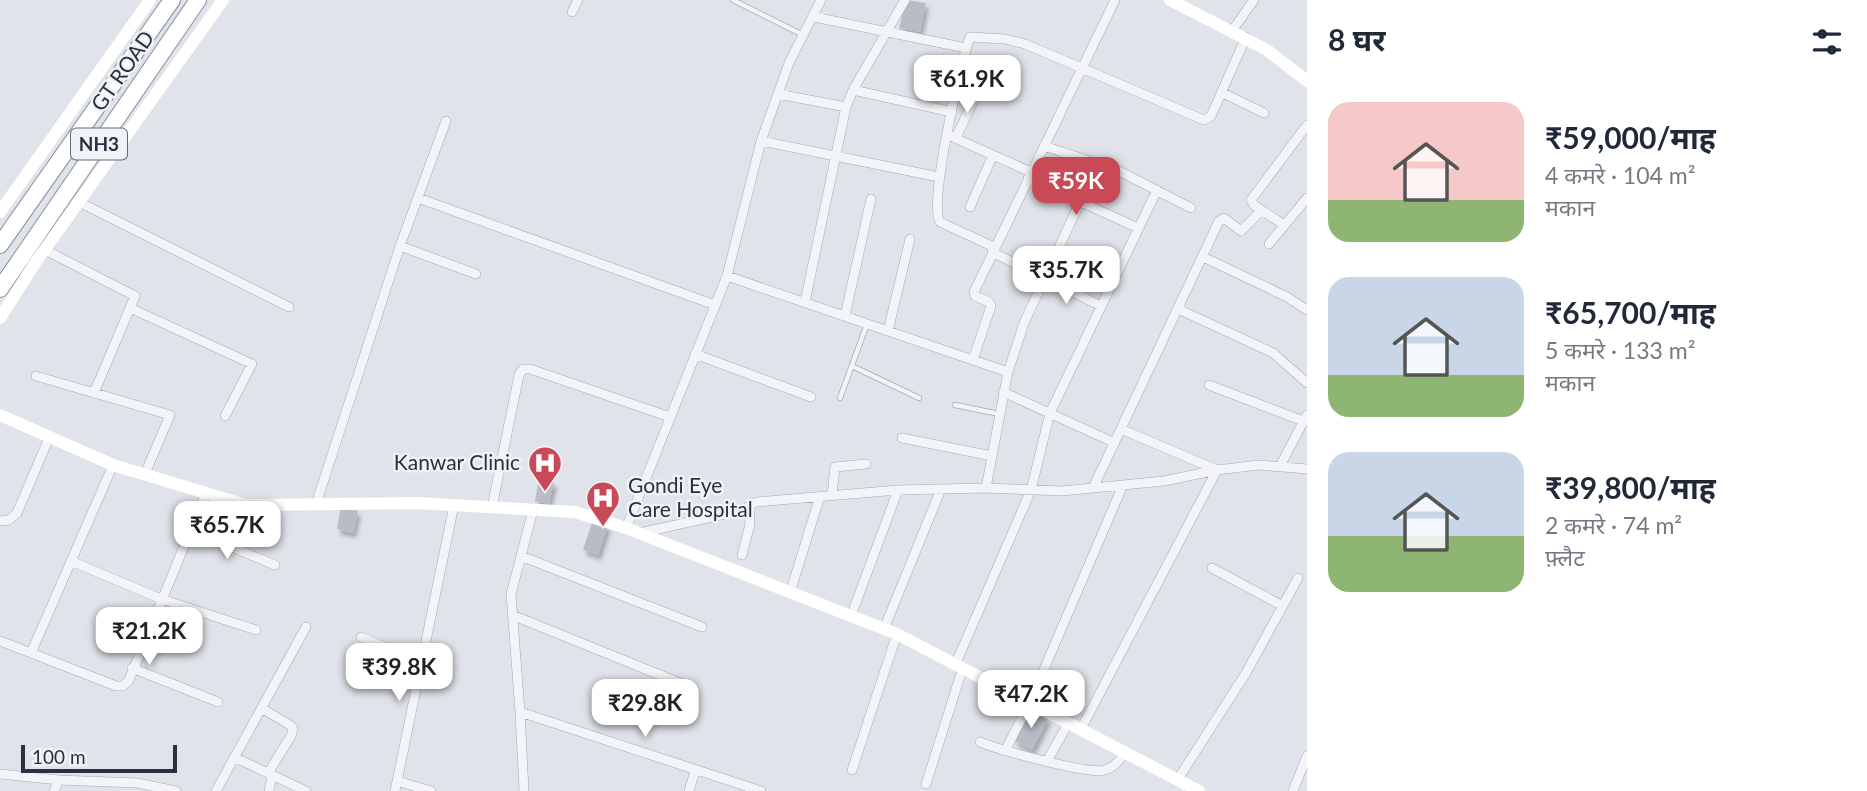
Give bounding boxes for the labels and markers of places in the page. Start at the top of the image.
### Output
pin: ₹61.9K [910,55,1024,115]
pin: ₹59K [1035,158,1117,217]
pin: ₹35.7K [1009,246,1123,306]
hospital icon: Kanwar Clinic [526,444,564,493]
place label: Kanwar Clinic [394,449,520,474]
place label: Gondi Eye Care Hospital [628,472,753,521]
hospital icon: Gondi Eye Care Hospital [584,479,622,528]
pin: ₹65.7K [170,502,284,561]
pin: ₹21.2K [92,608,206,667]
pin: ₹39.8K [342,644,456,703]
pin: ₹47.2K [974,670,1088,730]
pin: ₹29.8K [588,680,702,739]

